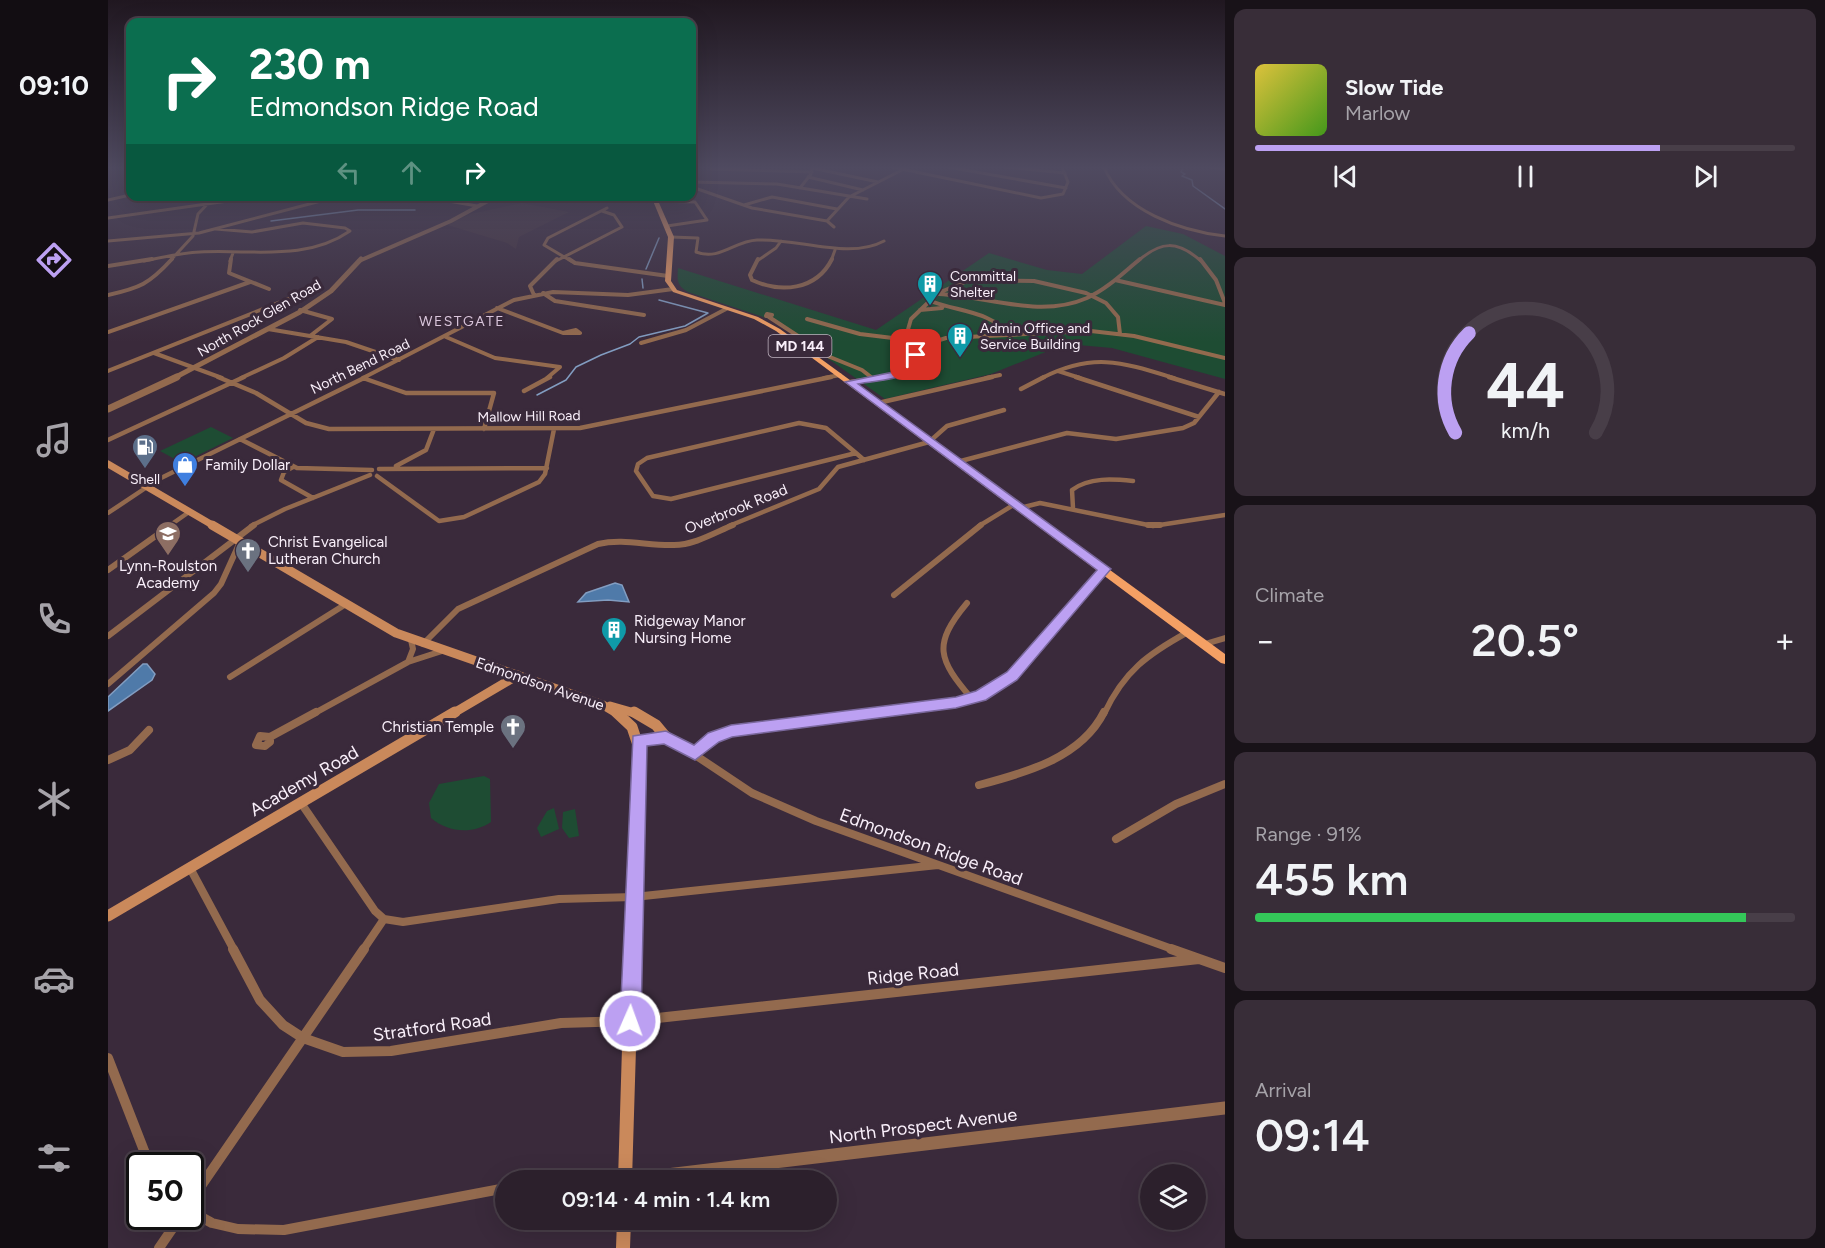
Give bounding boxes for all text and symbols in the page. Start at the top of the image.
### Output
text: 230 m [249,39,371,90]
icon: right [150,42,228,120]
text: 09:10 [19,69,89,102]
text: Slow Tide [1345,74,1444,101]
text: Edmondson Ridge Road [249,90,539,123]
text: Marlow [1345,101,1410,125]
icon: left [332,156,365,189]
icon: ahead [395,156,428,189]
icon: right [458,156,491,189]
icon: previous [1329,160,1362,193]
icon: pause [1509,160,1542,193]
icon: next [1689,160,1722,193]
icon: directions [33,239,75,281]
place label: Committal Shelter [950,268,1016,301]
building icon: Committal Shelter [915,269,945,307]
street label: North Rock Glen Road [194,276,324,361]
district label: WESTGATE [419,313,505,330]
place label: Admin Office and Service Building [980,320,1090,353]
building icon: Admin Office and Service Building [945,321,975,359]
pin [890,329,941,380]
street label: North Bend Road [308,335,413,398]
road number: MD 144 [768,335,832,357]
icon: arrive [899,338,932,371]
text: 44 [1485,348,1564,423]
street label: Mallow Hill Road [477,407,581,426]
icon: music [33,419,75,461]
text: km/h [1501,419,1549,444]
fuel station icon: Shell [130,432,160,470]
shop icon: Family Dollar [170,450,200,488]
place label: Family Dollar [205,456,290,474]
place label: Shell [130,471,160,488]
street label: Overbrook Road [682,480,790,538]
school or university icon: Lynn-Roulston Academy [153,519,183,557]
place label: Christ Evangelical Lutheran Church [268,533,387,568]
church icon: Christ Evangelical Lutheran Church [233,536,263,574]
place label: Lynn-Roulston Academy [119,557,217,592]
text: Climate [1255,583,1324,607]
icon: phone [33,598,75,640]
place label: Ridgeway Manor Nursing Home [634,612,746,647]
text: 20.5° [1471,613,1579,667]
building icon: Ridgeway Manor Nursing Home [599,615,629,653]
text: − [1255,621,1276,660]
text: + [1774,621,1795,660]
street label: Edmondson Avenue [473,654,607,714]
church icon: Christian Temple [498,712,528,750]
place label: Christian Temple [382,718,494,736]
street label: Academy Road [246,741,362,821]
icon: climate [33,778,75,820]
street label: Edmondson Ridge Road [836,804,1026,890]
text: Range · 91% [1255,822,1362,846]
text: 455 km [1255,852,1408,906]
icon: car [33,958,75,1000]
street label: Ridge Road [866,958,960,990]
position arrow [598,989,662,1053]
street label: Stratford Road [371,1008,493,1046]
text: Arrival [1255,1078,1311,1102]
street label: North Prospect Avenue [828,1104,1018,1148]
text: 09:14 [1255,1108,1370,1162]
icon: filters [33,1137,75,1179]
speed limit sign: 50 [126,1152,204,1230]
map controls [1140,1164,1206,1230]
button: layers [1140,1164,1206,1230]
text: 09:14 · 4 min · 1.4 km [562,1186,770,1213]

